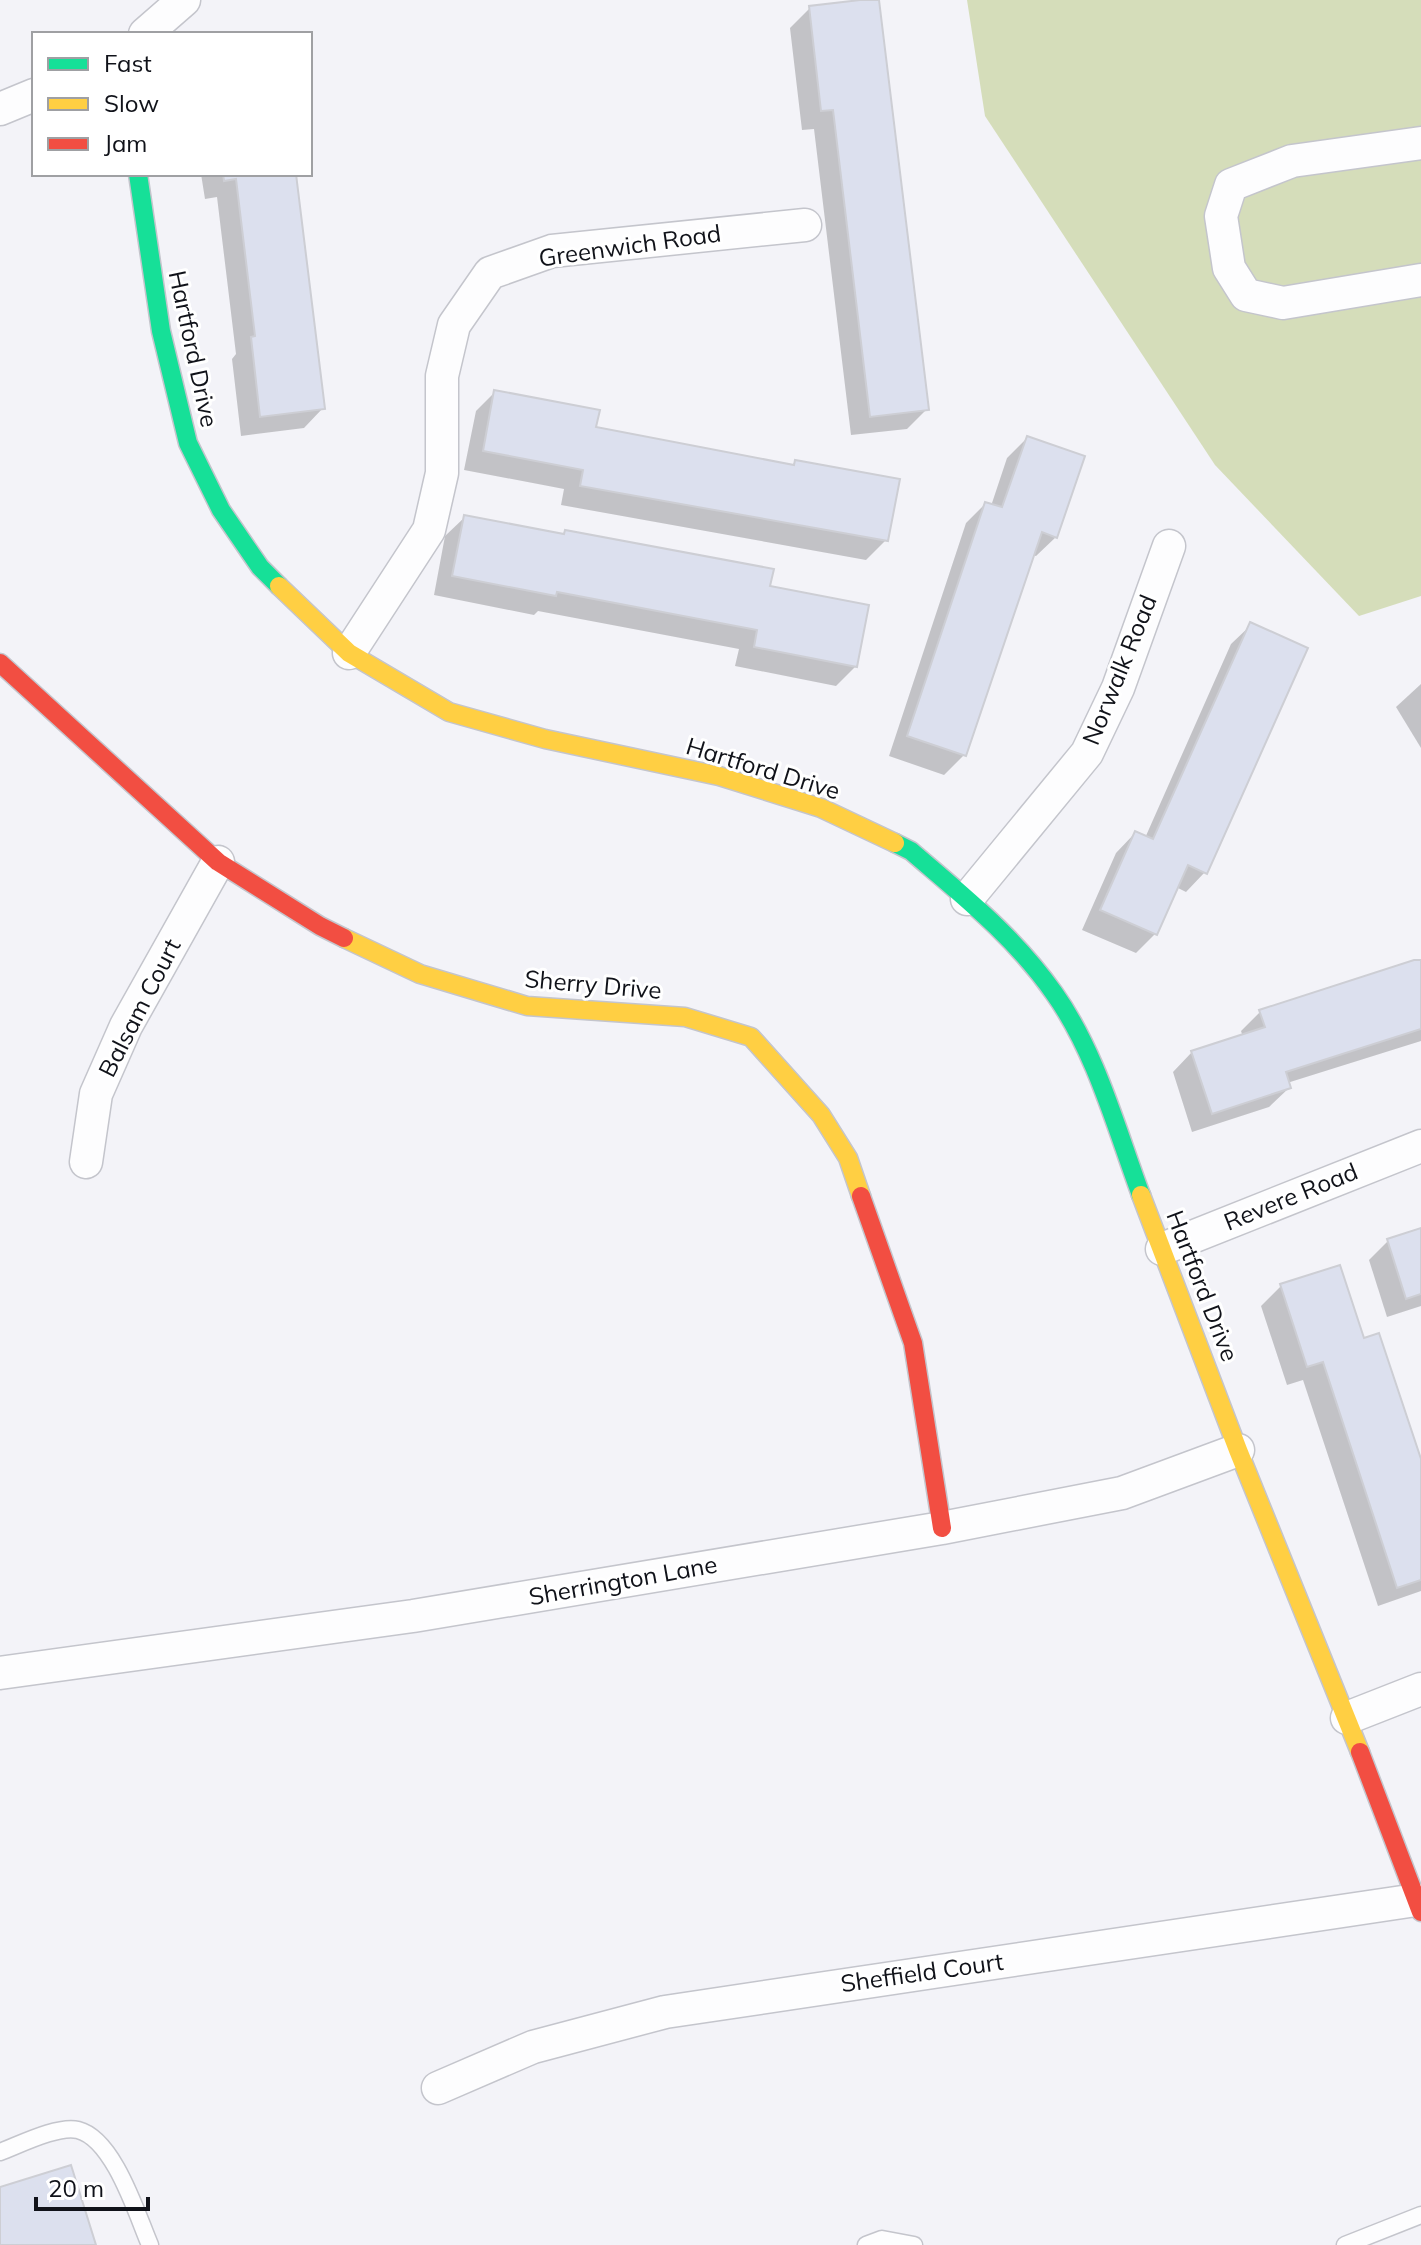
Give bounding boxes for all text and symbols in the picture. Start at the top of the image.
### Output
legend [32,32,312,176]
text: Fast [104,48,152,78]
text: Slow [104,88,159,118]
text: Jam [104,128,147,158]
street label: Greenwich Road [537,217,723,273]
street label: Hartford Drive [163,268,225,430]
street label: Norwalk Road [1075,590,1163,749]
street label: Hartford Drive [683,730,844,806]
street label: Balsam Court [91,933,187,1082]
street label: Sherry Drive [523,963,663,1005]
street label: Revere Road [1219,1156,1362,1236]
street label: Hartford Drive [1160,1206,1245,1365]
street label: Sherrington Lane [526,1549,719,1611]
street label: Sheffield Court [839,1946,1005,1998]
scale bar [36,2161,148,2211]
text: 20 m [48,2173,104,2203]

